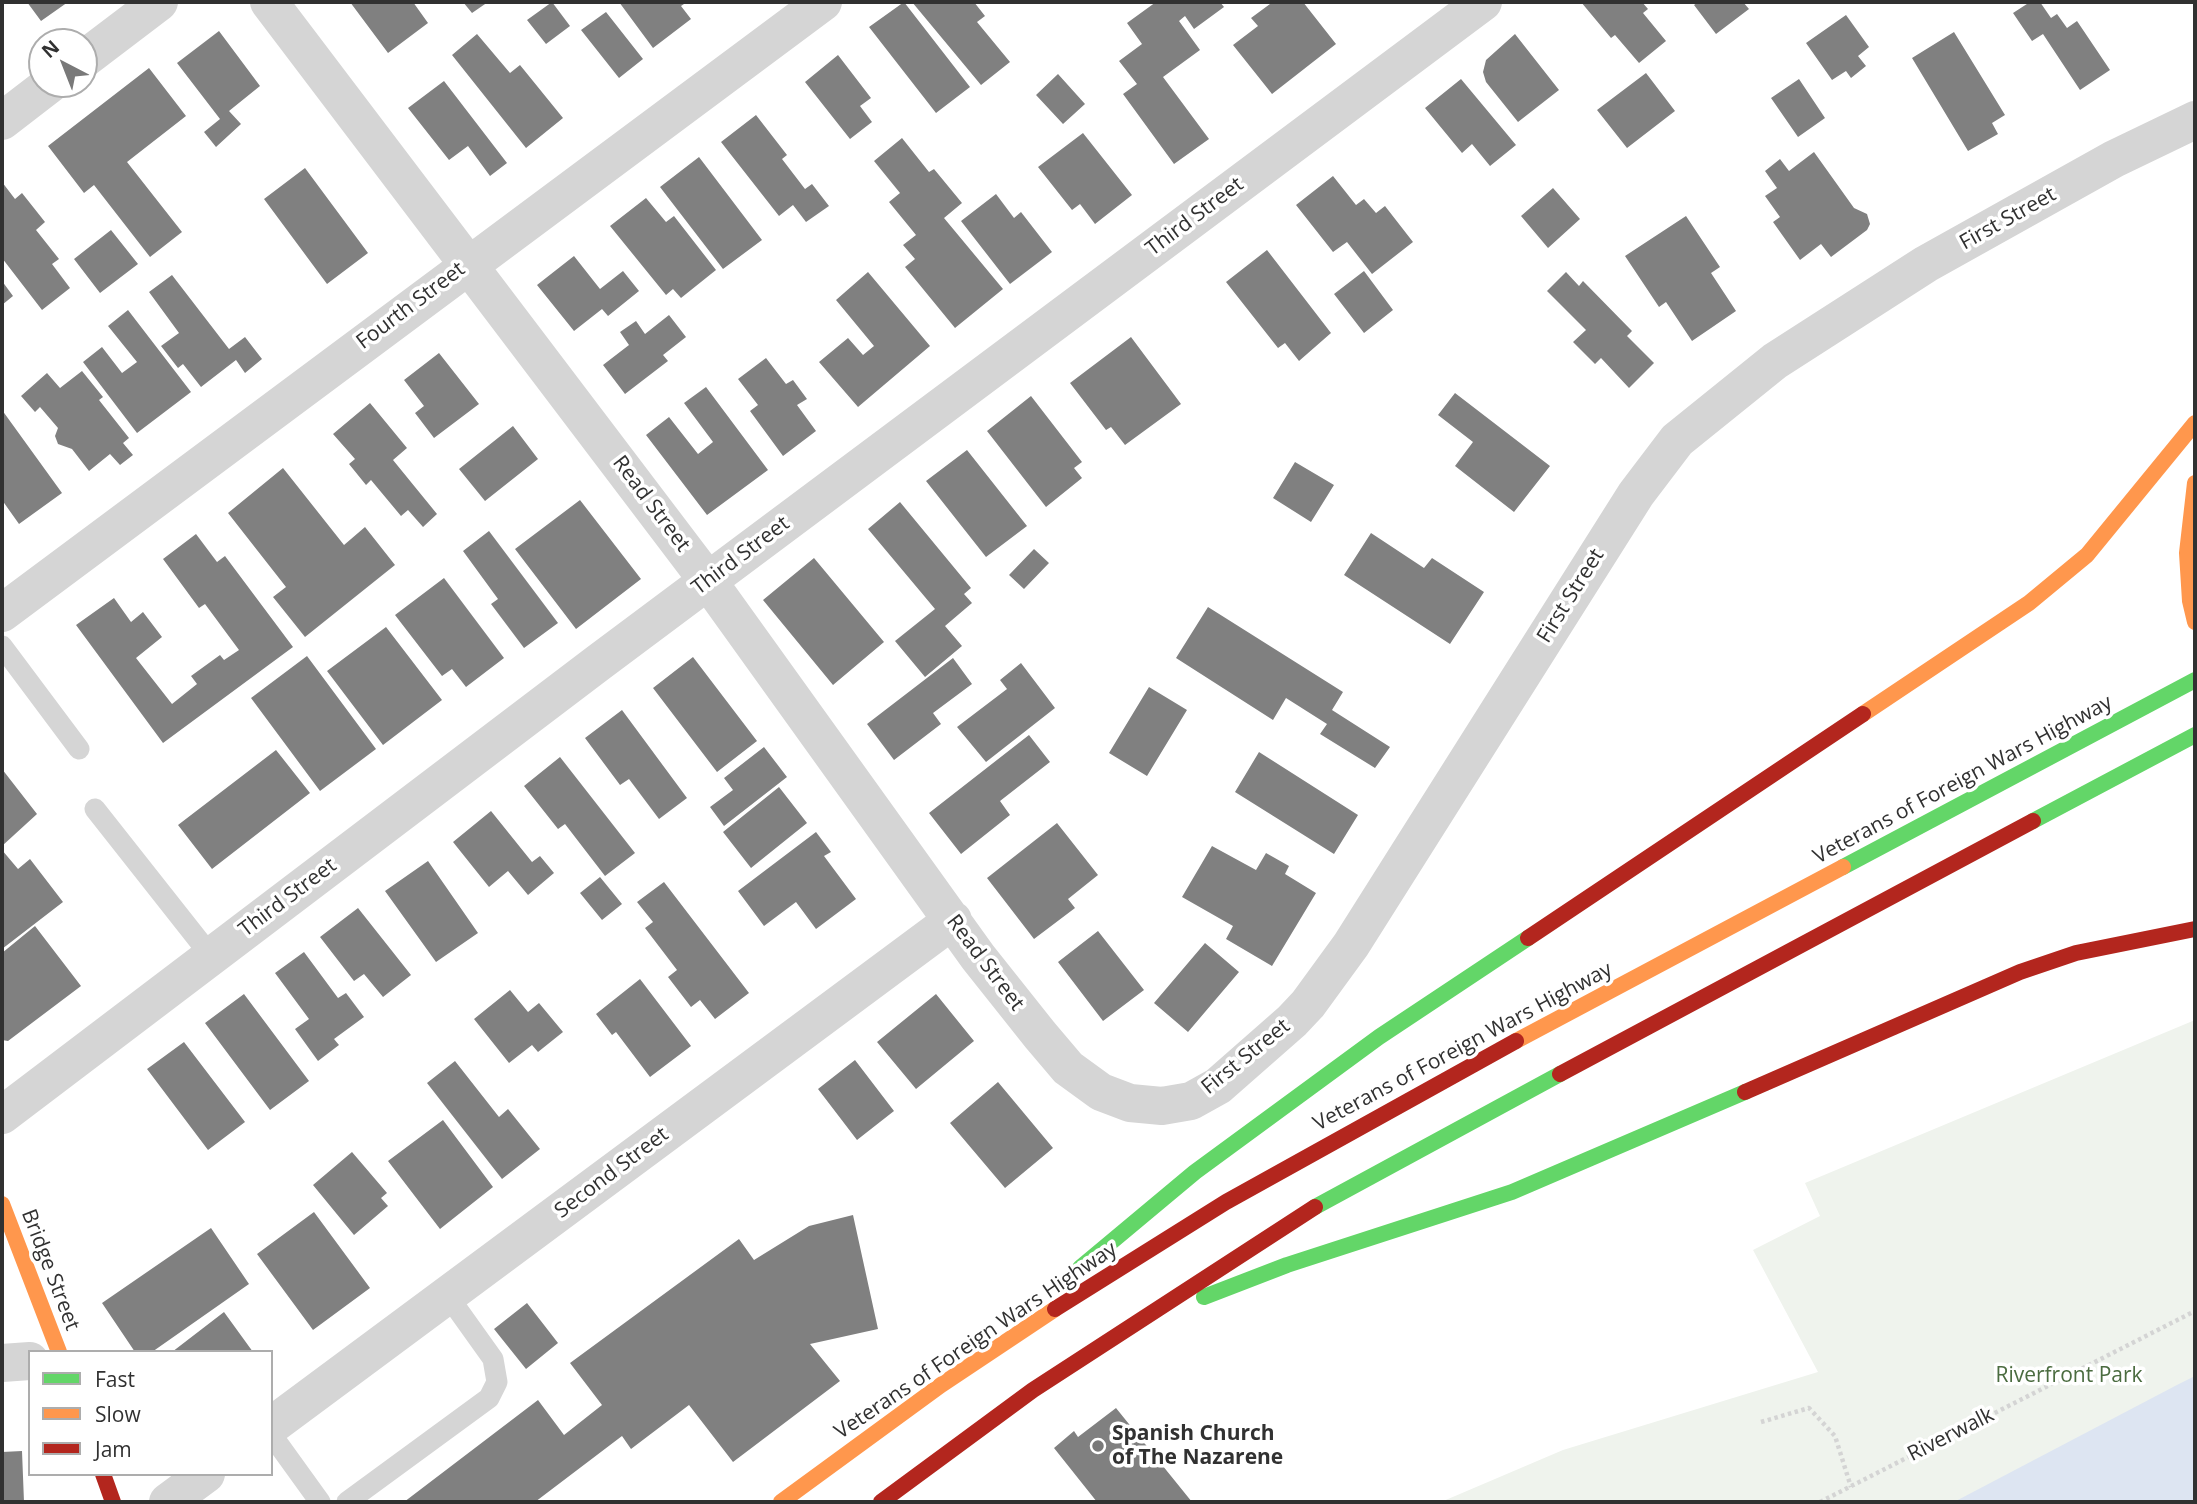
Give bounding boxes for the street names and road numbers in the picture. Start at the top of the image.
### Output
street label: Third Street [1141,172,1249,262]
street label: First Street [1955,182,2061,256]
street label: Fourth Street [352,257,470,355]
street label: Read Street [607,451,695,557]
street label: Third Street [687,511,795,601]
street label: First Street [1532,544,1610,648]
street label: Veterans of Foreign Wars Highway [1809,690,2117,870]
street label: Third Street [234,853,342,943]
street label: Read Street [941,910,1029,1016]
street label: Veterans of Foreign Wars Highway [1309,957,1617,1137]
street label: First Street [1197,1014,1295,1100]
street label: Second Street [550,1122,674,1224]
street label: Bridge Street [15,1206,85,1334]
street label: Veterans of Foreign Wars Highway [830,1237,1122,1445]
street label: Riverwalk [1904,1403,1998,1467]

